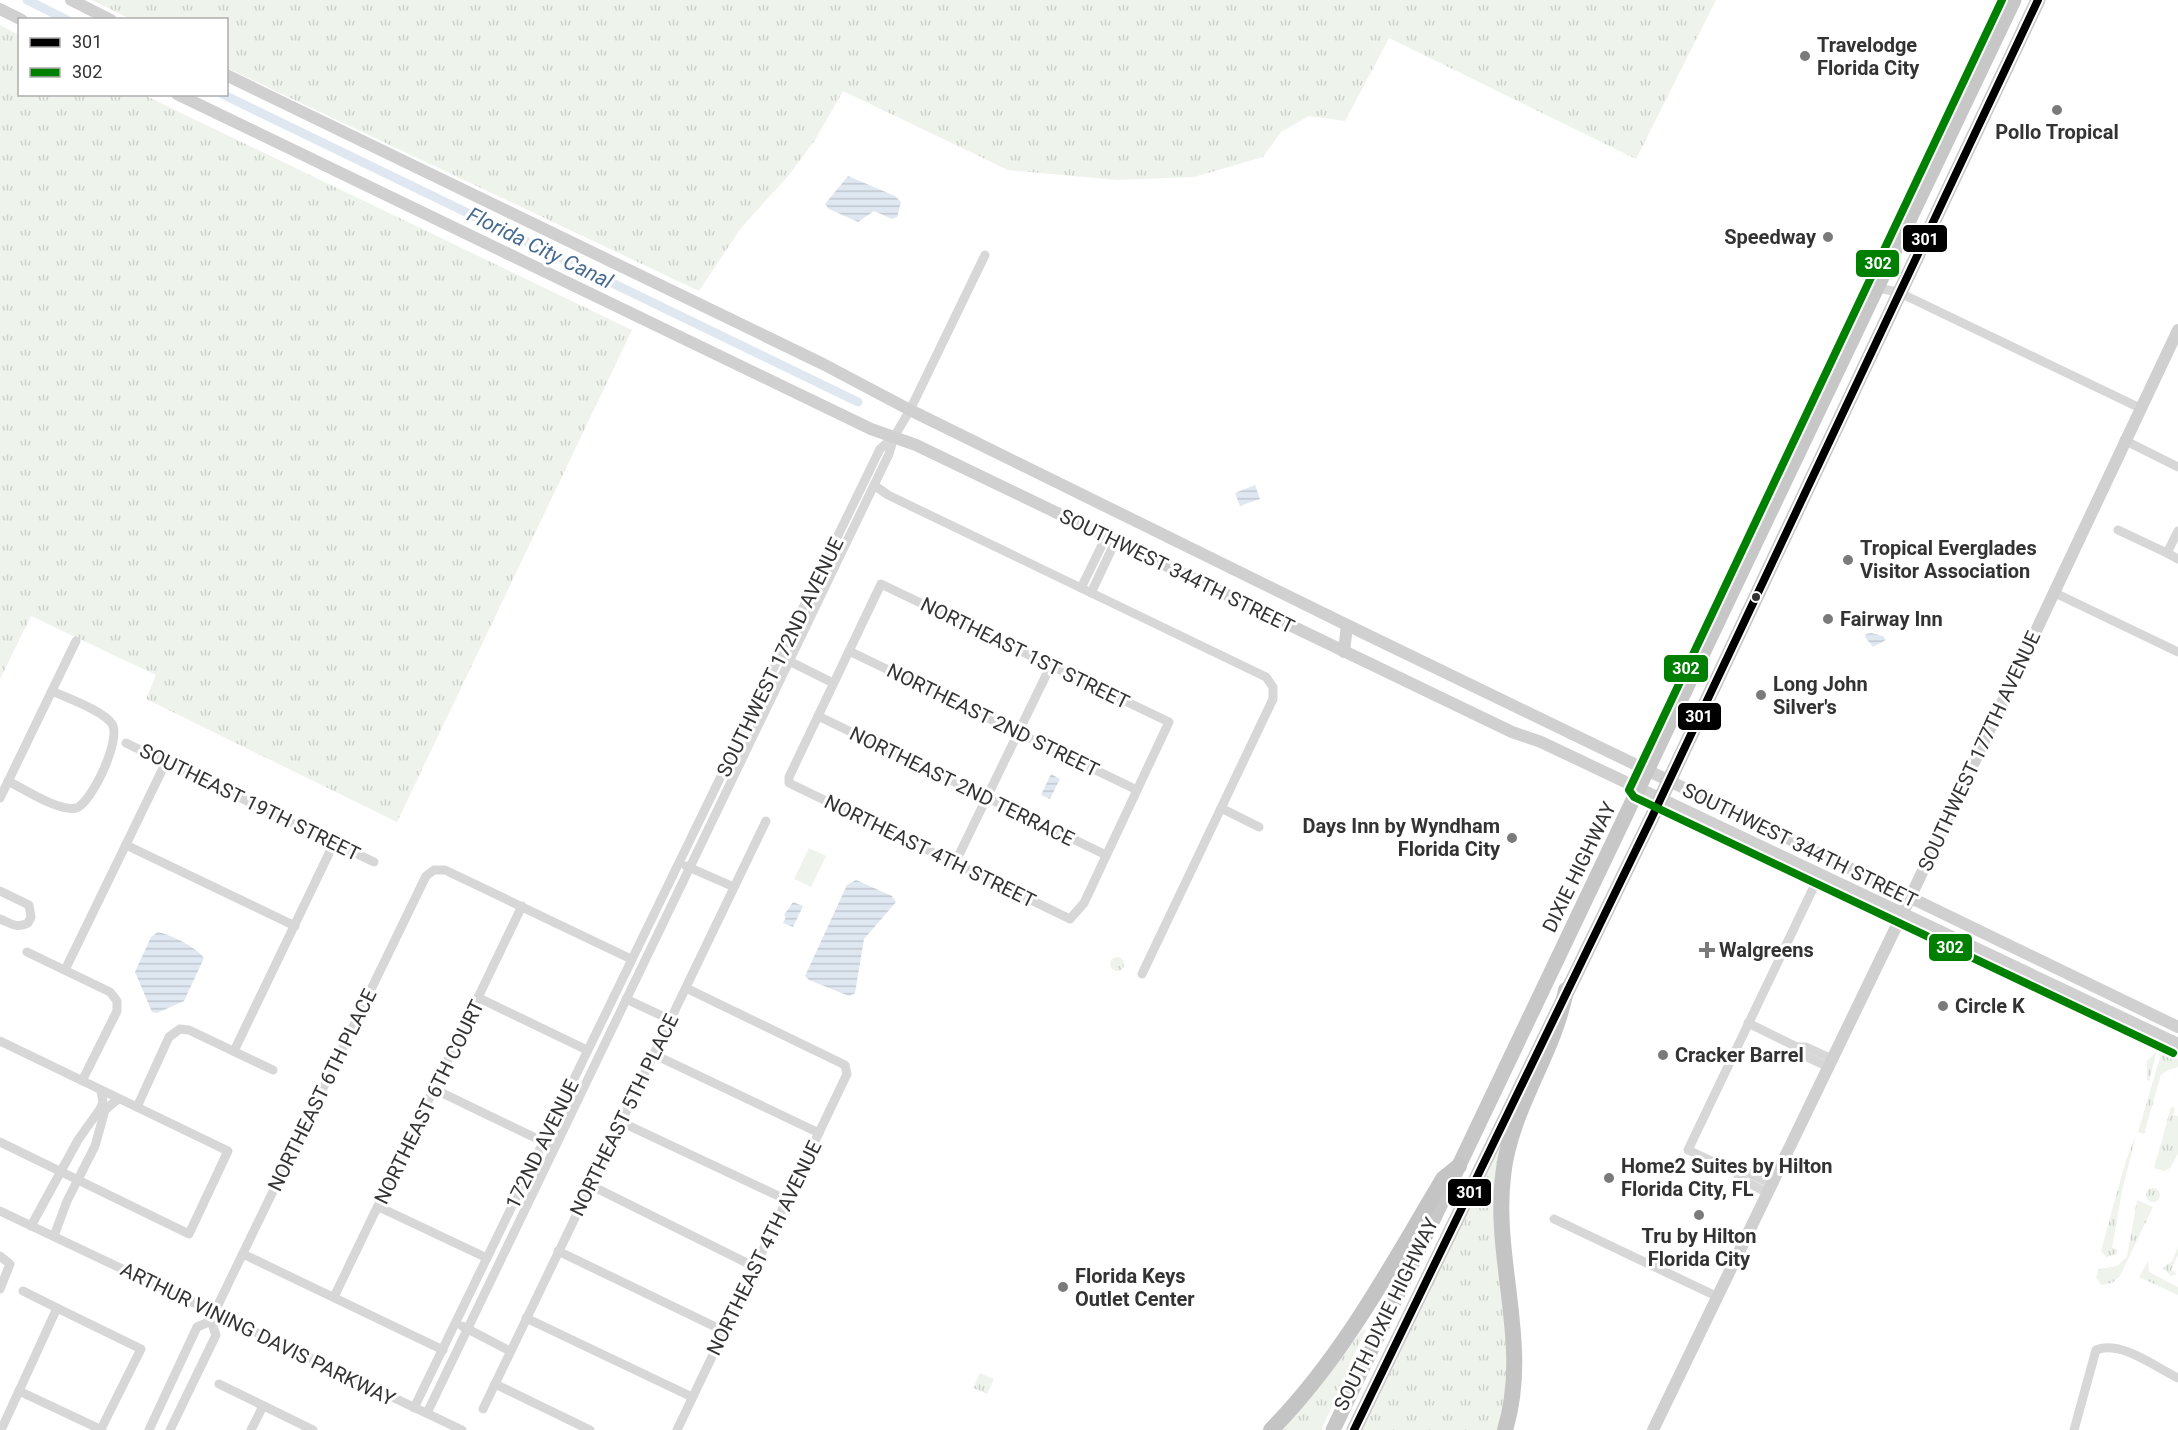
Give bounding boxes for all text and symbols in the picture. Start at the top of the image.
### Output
legend [18,18,228,96]
text: 301 [72,31,102,52]
place label: Travelodge Florida City [1817,33,1920,80]
marker: Travelodge Florida City [1798,49,1812,63]
text: 302 [72,61,102,82]
marker: Pollo Tropical [2050,103,2064,117]
place label: Pollo Tropical [1995,120,2119,144]
water label: Florida City Canal [463,202,618,294]
line badge: 301 [1902,224,1948,253]
place label: Speedway [1724,225,1817,249]
marker: Speedway [1821,230,1835,244]
text: 301 [1911,230,1939,249]
line badge: 302 [1855,249,1900,278]
text: 302 [1864,254,1892,273]
street label: SOUTHWEST 344TH STREET [1056,504,1298,638]
street label: SOUTHWEST 172ND AVENUE [712,533,848,781]
place label: Tropical Everglades Visitor Association [1860,536,2037,583]
marker: Tropical Everglades Visitor Association [1841,553,1855,567]
unlabelled marker [1750,591,1762,603]
street label: NORTHEAST 1ST STREET [917,592,1133,714]
place label: Fairway Inn [1840,607,1943,631]
marker: Fairway Inn [1821,612,1835,626]
street label: SOUTHWEST 177TH AVENUE [1913,627,2045,875]
line badge: 302 [1663,654,1709,683]
street label: NORTHEAST 2ND STREET [883,658,1103,782]
text: 302 [1672,659,1700,678]
place label: Long John Silver's [1773,672,1868,719]
marker: Long John Silver's [1754,688,1768,702]
line badge: 301 [1677,702,1722,731]
text: 301 [1685,707,1713,726]
street label: NORTHEAST 2ND TERRACE [846,721,1078,851]
street label: SOUTHEAST 19TH STREET [136,738,364,866]
street label: SOUTHWEST 344TH STREET [1679,778,1921,912]
street label: NORTHEAST 4TH STREET [820,789,1040,913]
street label: DIXIE HIGHWAY [1537,798,1621,936]
place label: Days Inn by Wyndham Florida City [1302,814,1501,861]
marker: Days Inn by Wyndham Florida City [1505,831,1519,845]
line badge: 302 [1928,933,1973,962]
place label: Walgreens [1719,938,1814,962]
text: 302 [1936,938,1964,957]
marker: Walgreens [1700,943,1714,957]
street label: NORTHEAST 6TH PLACE [263,985,381,1195]
place label: Circle K [1955,994,2025,1018]
street label: NORTHEAST 6TH COURT [369,996,489,1208]
marker: Circle K [1936,999,1950,1013]
street label: NORTHEAST 5TH PLACE [565,1010,683,1220]
place label: Cracker Barrel [1675,1043,1804,1067]
marker: Cracker Barrel [1656,1048,1670,1062]
street label: 172ND AVENUE [500,1075,584,1213]
street label: NORTHEAST 4TH AVENUE [702,1137,826,1359]
place label: Home2 Suites by Hilton Florida City, FL [1621,1154,1833,1201]
marker: Home2 Suites by Hilton Florida City, FL [1602,1171,1616,1185]
line badge: 301 [1447,1178,1492,1207]
text: 301 [1456,1183,1484,1202]
marker: Tru by Hilton Florida City [1692,1208,1706,1222]
street label: SOUTH DIXIE HIGHWAY [1329,1214,1443,1414]
place label: Tru by Hilton Florida City [1641,1224,1757,1271]
street label: ARTHUR VINING DAVIS PARKWAY [117,1257,399,1411]
place label: Florida Keys Outlet Center [1075,1264,1195,1311]
marker: Florida Keys Outlet Center [1056,1280,1070,1294]

